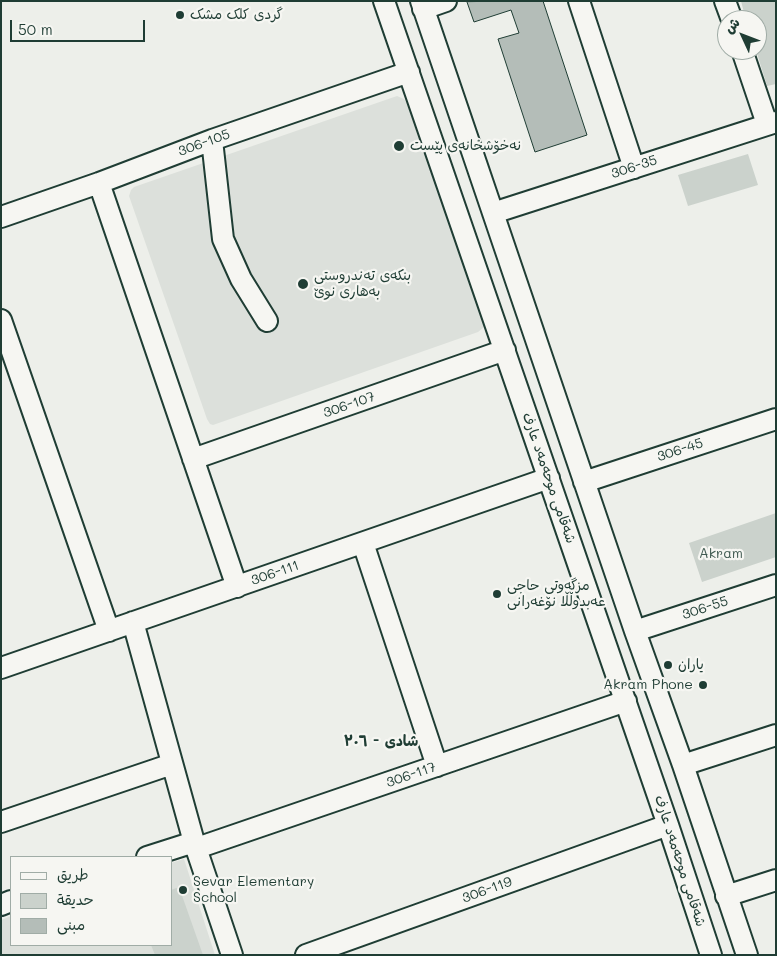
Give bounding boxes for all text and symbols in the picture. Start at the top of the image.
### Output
place label: گردی کلک مشک [190,7,283,23]
marker: گردی کلک مشک [174,9,186,21]
scale bar [12,10,148,42]
north arrow [717,10,767,60]
text: ش [719,13,744,37]
text: 50 m [18,19,53,39]
street label: 306-105 [176,126,232,160]
place label: نەخۆشخانەی پێست [410,138,521,154]
marker: نەخۆشخانەی پێست [392,139,406,153]
street label: 306-35 [609,152,659,182]
place label: بنکەی تەندروستی بەهاری نوێ [314,268,411,300]
marker: بنکەی تەندروستی بەهاری نوێ [296,277,310,291]
street label: 306-107 [321,388,377,422]
street label: شەقامی موحەمەد عارف [519,410,579,546]
street label: 306-45 [655,435,705,465]
park label: Akram [699,546,743,562]
street label: 306-111 [249,557,301,589]
place label: مزگەوتی حاجی عەبدوڵڵا نۆغەرانی [507,578,605,610]
marker: مزگەوتی حاجی عەبدوڵڵا نۆغەرانی [491,588,503,600]
street label: 306-55 [680,593,730,623]
place label: یاران [678,657,704,673]
marker: یاران [662,659,674,671]
place label: Akram Phone [603,677,693,693]
marker: Akram Phone [697,679,709,691]
district label: شادی - ٣٠٦ [344,732,418,750]
street label: 306-117 [384,759,438,791]
street label: شەقامی موحەمەد عارف [651,793,709,929]
legend [10,856,172,946]
text: طريق [57,864,89,884]
street label: 306-119 [460,873,514,907]
place label: Sevar Elementary School [193,874,314,906]
marker: Sevar Elementary School [177,884,189,896]
text: حديقة [57,889,94,909]
text: مبنى [57,914,85,934]

